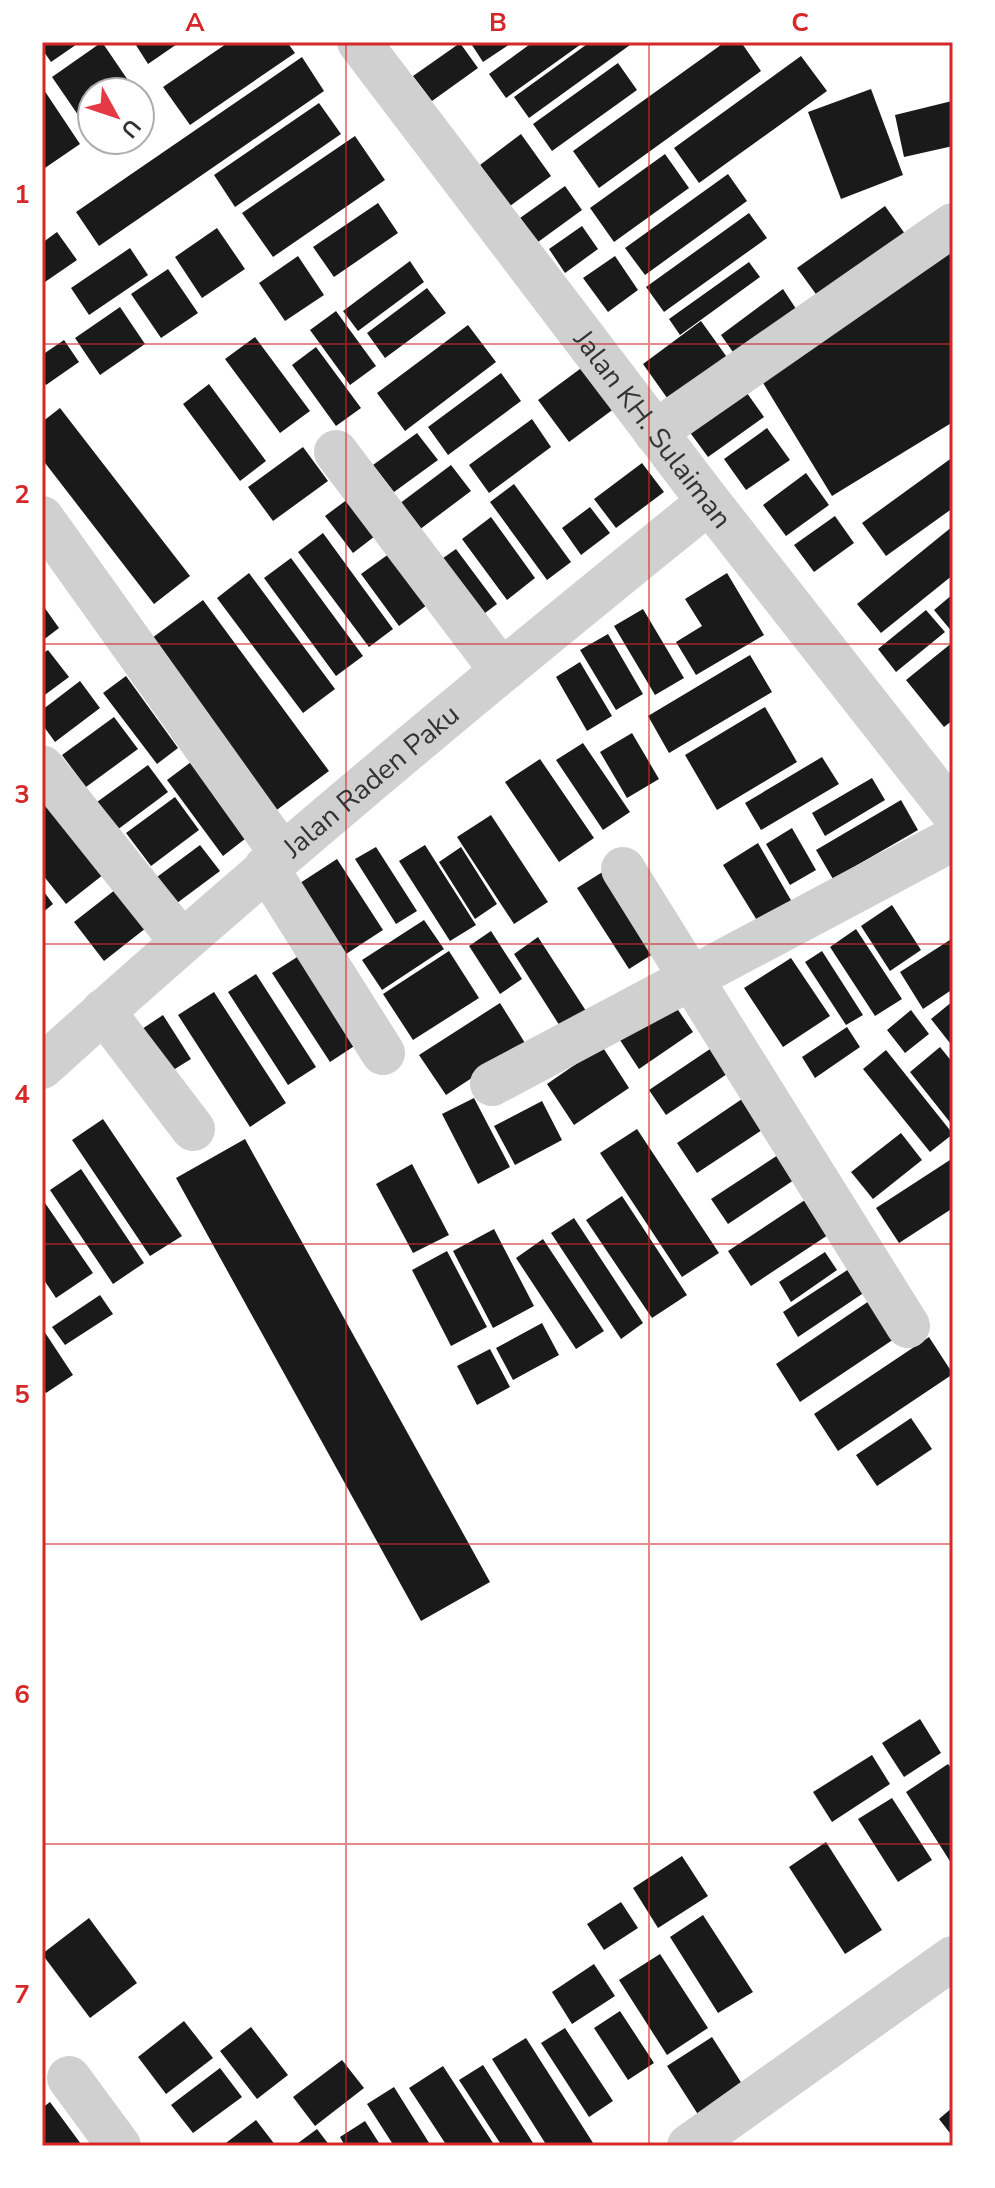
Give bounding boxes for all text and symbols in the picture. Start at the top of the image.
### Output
text: A [185,5,205,40]
text: B [489,5,507,40]
text: C [791,5,809,40]
north arrow [76,76,156,156]
text: U [114,112,147,144]
text: 1 [14,177,30,212]
street label: Jalan KH. Sulaiman [564,322,740,536]
text: 2 [14,477,30,512]
street label: Jalan Raden Paku [274,696,468,867]
text: 3 [14,777,30,812]
text: 4 [14,1077,30,1112]
text: 5 [14,1377,30,1412]
text: 6 [14,1677,30,1712]
text: 7 [14,1977,30,2012]

